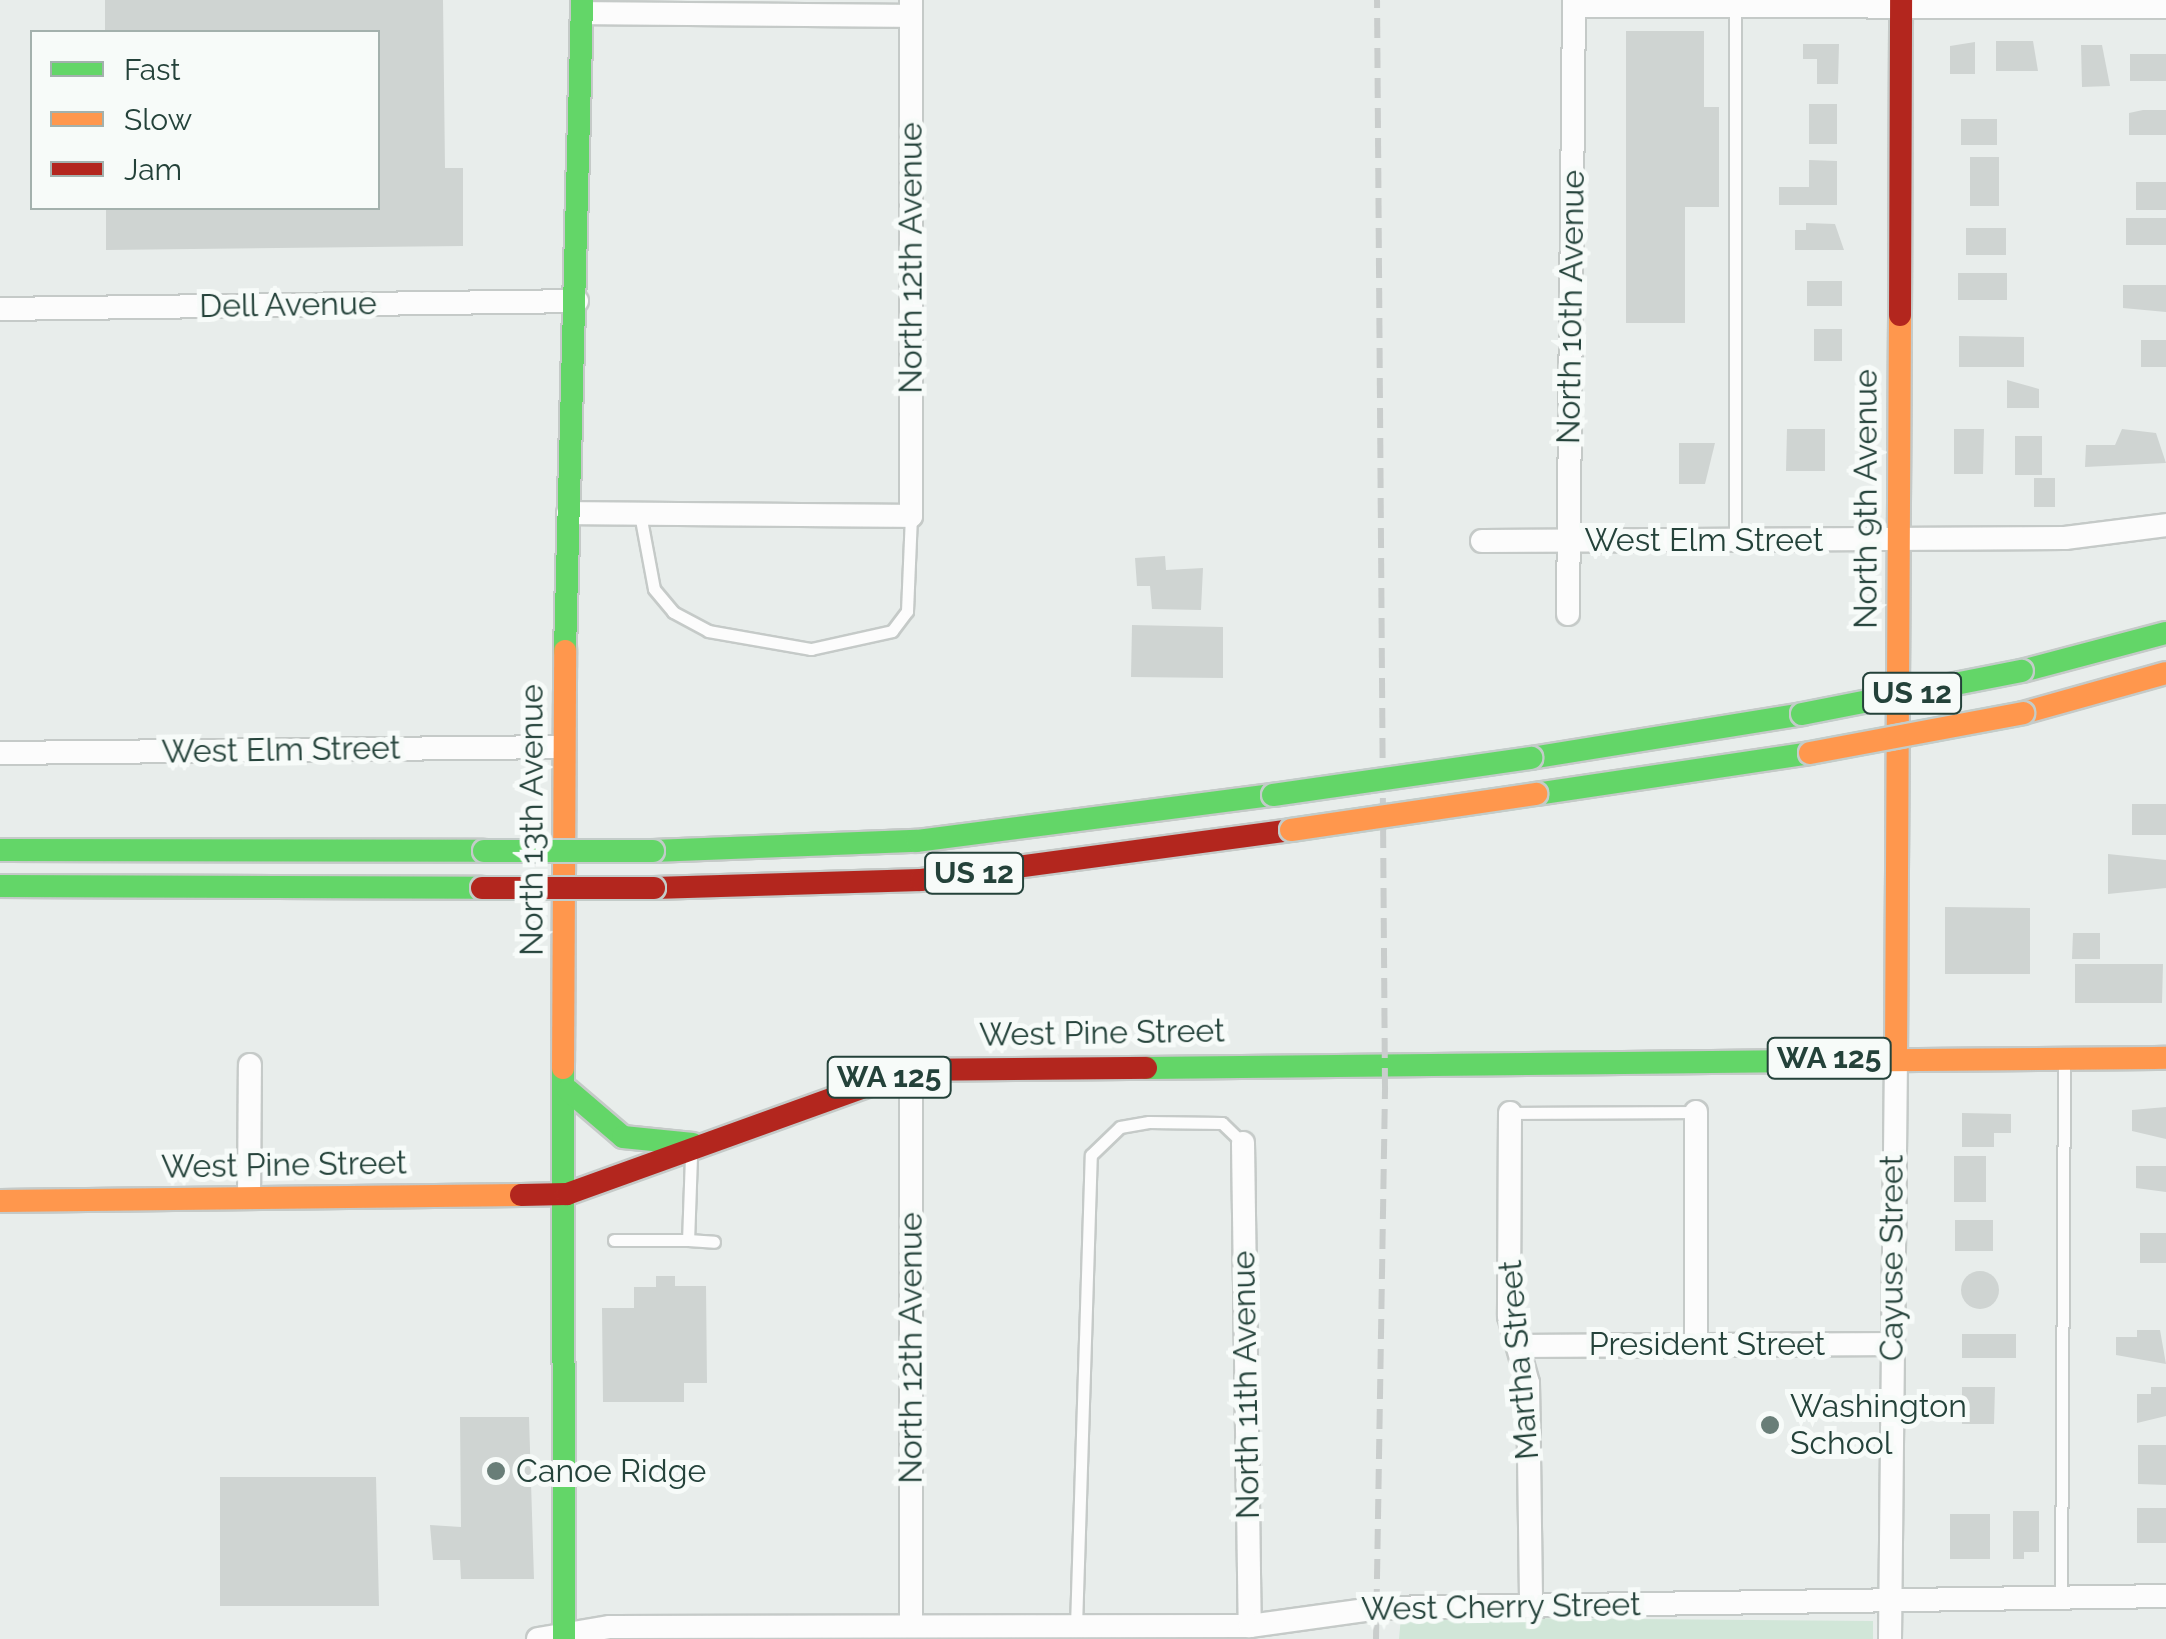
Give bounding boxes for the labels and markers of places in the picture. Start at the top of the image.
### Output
place label: Washington School [1790,1388,1967,1463]
marker: Washington School [1759,1414,1781,1436]
place label: Canoe Ridge [516,1452,706,1490]
marker: Canoe Ridge [485,1460,507,1482]

